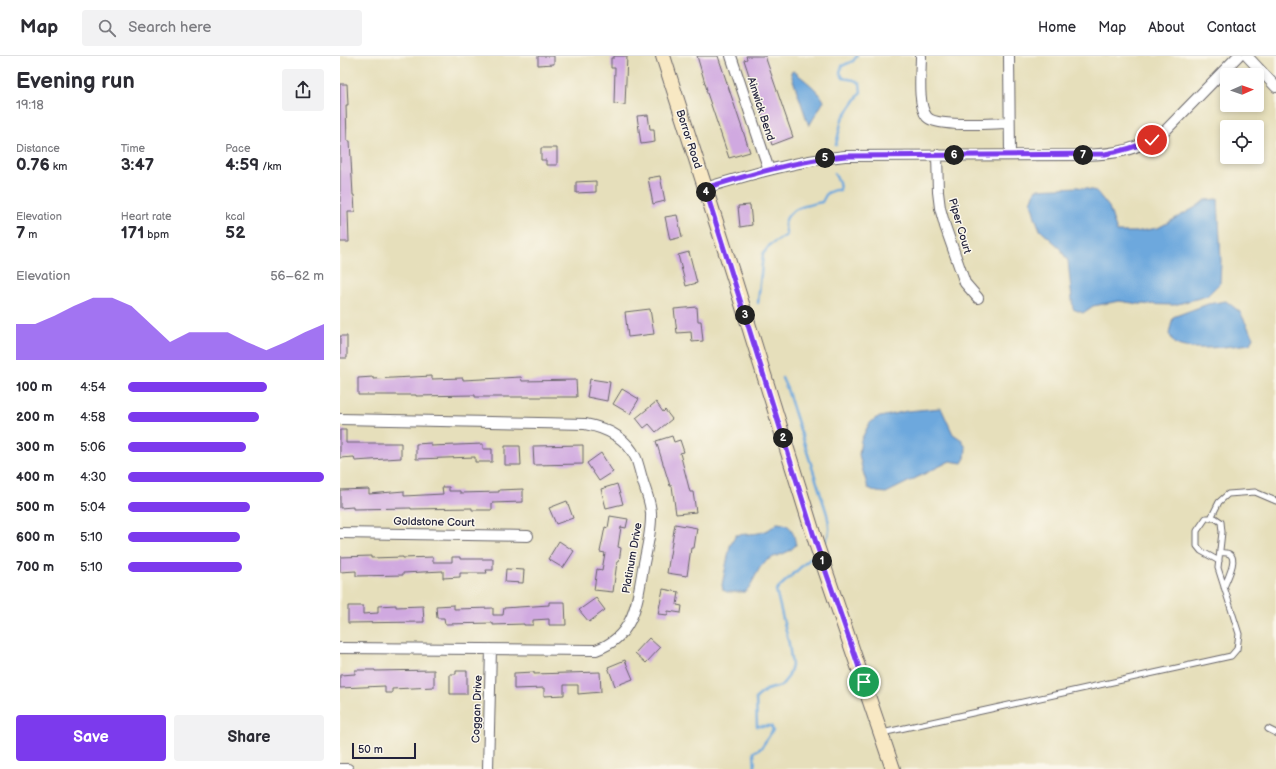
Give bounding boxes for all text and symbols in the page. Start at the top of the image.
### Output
search box [82,10,362,46]
text: Map [20,16,58,39]
icon: search [96,17,118,39]
text: Search here [128,18,211,37]
text: Home [1038,19,1076,36]
text: Map [1098,19,1126,36]
text: About [1148,19,1185,36]
text: Contact [1207,19,1256,36]
text: Evening run [16,68,135,95]
north arrow [1220,68,1264,112]
map controls [1220,68,1264,164]
button: share [282,69,324,111]
street label: Ainwick Bend [745,76,777,142]
text: 19:18 [16,97,44,113]
street label: Borror Road [673,108,705,170]
button: locate [1220,120,1264,164]
pin [1135,123,1169,157]
icon: check [1141,129,1163,151]
text: Distance [16,142,60,155]
text: Time [121,142,145,155]
text: Pace [225,142,250,155]
pin: 6 [944,145,964,165]
pin: 7 [1073,145,1093,165]
pin: 5 [815,148,835,168]
text: 6 [951,148,957,161]
text: 7 [1080,148,1086,161]
text: 5 [822,151,828,164]
text: 0.76 [16,155,50,175]
text: 3:47 [121,155,154,175]
text: 4:59 [225,155,259,175]
text: km [50,160,67,173]
text: /km [259,160,282,173]
pin: 4 [696,182,716,202]
text: 4 [703,185,709,198]
street label: Piper Court [946,197,974,256]
text: Elevation [16,210,62,223]
text: Heart rate [121,210,171,223]
text: kcal [225,210,245,223]
text: 7 [16,223,25,243]
text: 171 [121,223,144,243]
text: 52 [225,223,245,243]
text: m [25,228,37,241]
text: bpm [144,228,169,241]
text: Elevation [16,268,70,284]
text: 56–62 m [270,268,324,284]
pin: 3 [735,305,755,325]
text: 3 [742,308,748,321]
text: 100 m [16,379,52,395]
text: 4:54 [80,379,106,395]
text: 200 m [16,409,54,425]
text: 4:58 [80,409,106,425]
pin: 2 [773,428,793,448]
text: 2 [780,431,786,444]
text: 300 m [16,439,54,455]
text: 5:06 [80,439,106,455]
text: 400 m [16,469,54,485]
text: 4:30 [80,469,106,485]
text: 500 m [16,499,54,515]
text: 5:04 [80,499,106,515]
street label: Goldstone Court [393,515,475,529]
street label: Platinum Drive [619,521,645,594]
text: 600 m [16,529,55,545]
text: 5:10 [80,529,103,545]
pin: 1 [812,551,832,571]
text: 1 [820,554,824,567]
text: 700 m [16,559,54,575]
text: 5:10 [80,559,103,575]
pin [847,665,881,699]
icon: arrive [853,671,875,693]
street label: Coggan Drive [469,674,485,743]
button: Save [16,715,166,761]
button: Share [174,715,324,761]
scale bar [352,741,416,760]
text: 50 m [358,743,383,756]

